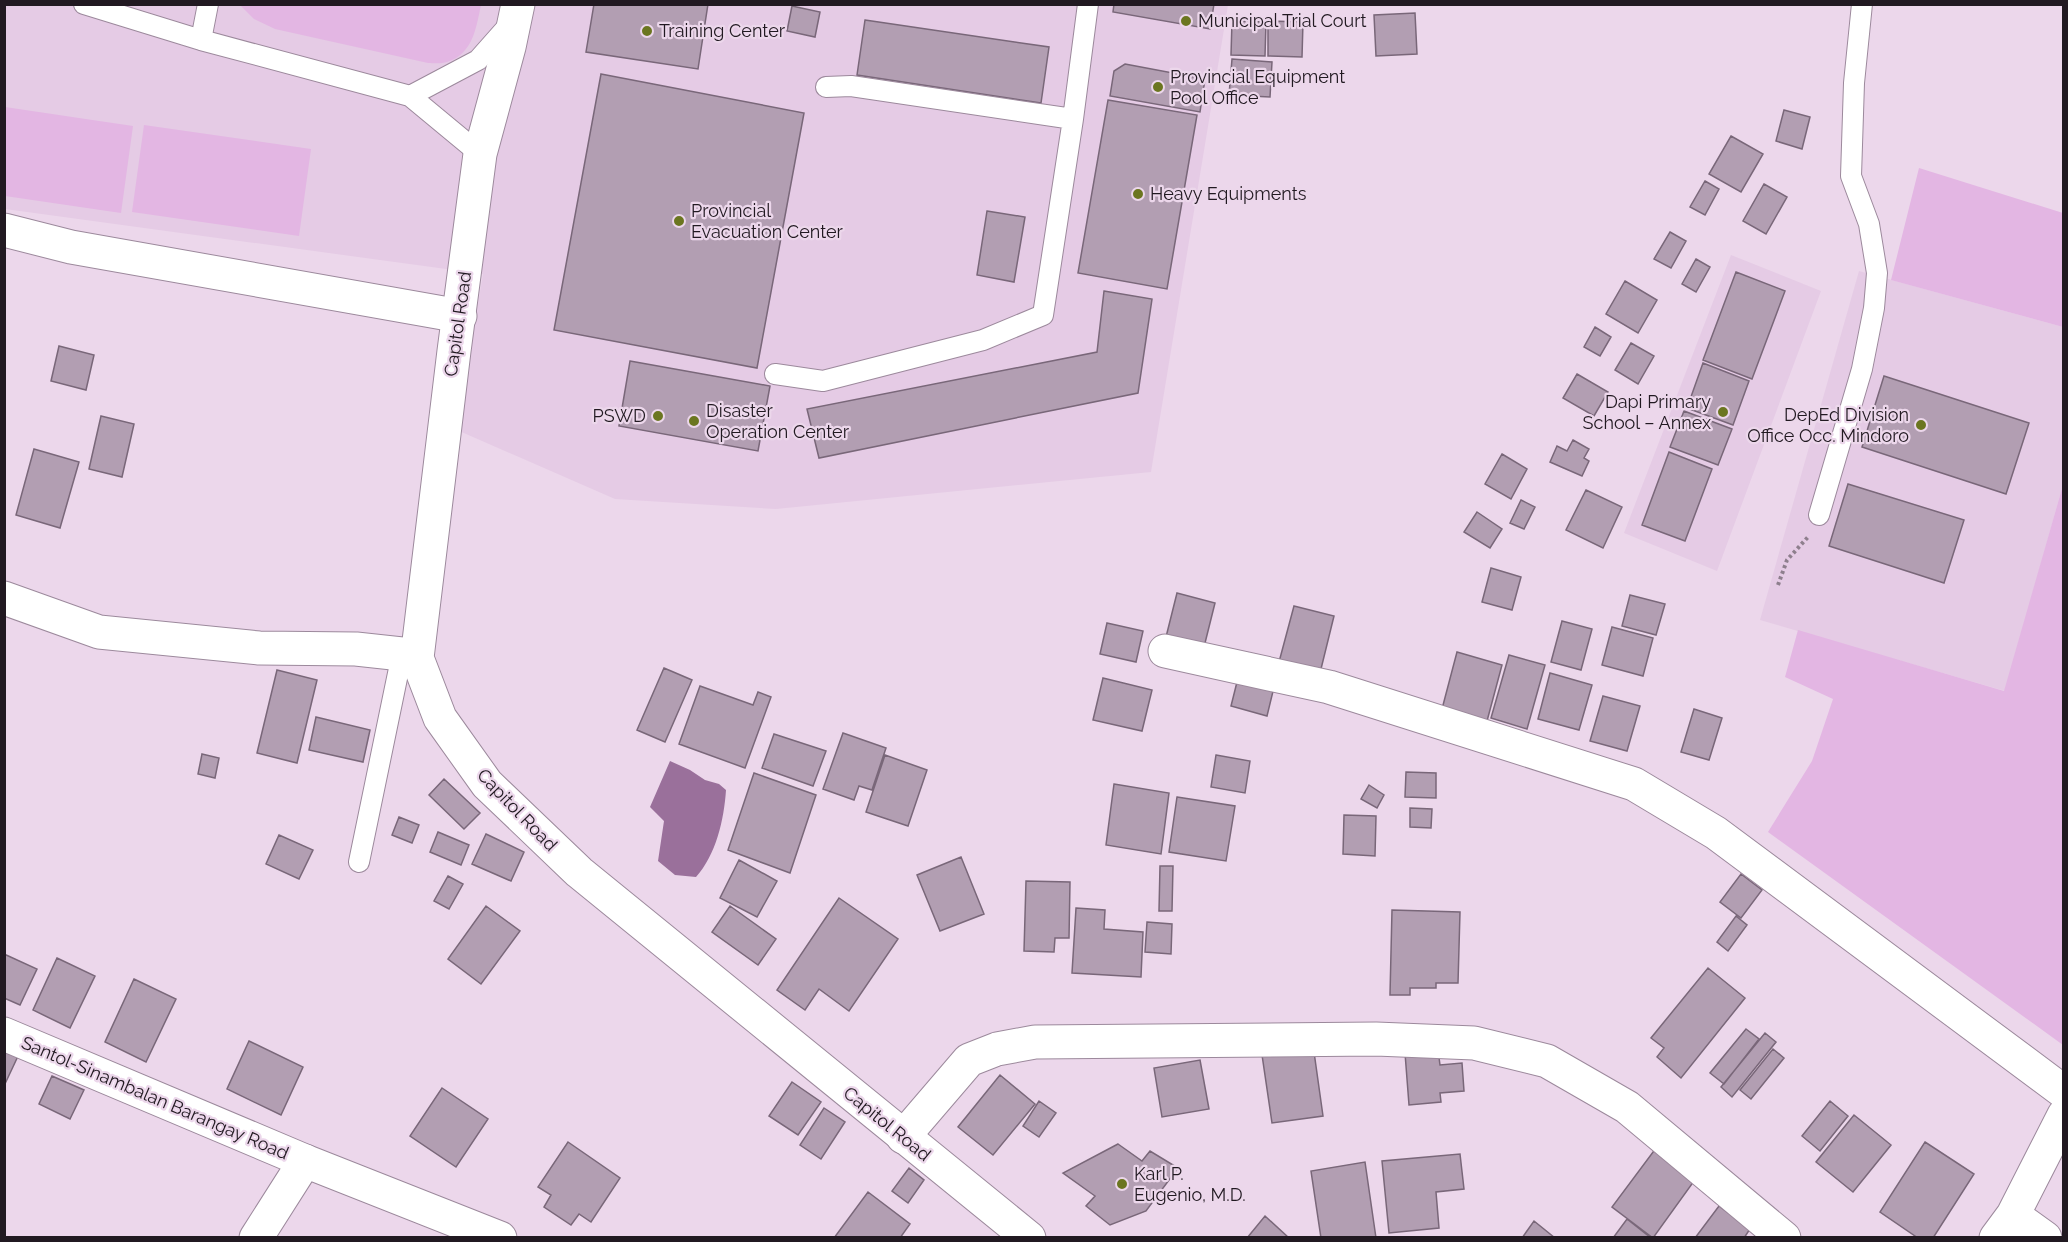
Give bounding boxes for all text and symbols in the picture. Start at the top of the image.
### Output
place label: Municipal Trial Court [1198,10,1367,31]
marker: Municipal Trial Court [1179,14,1193,28]
place label: Training Center [659,20,786,41]
marker: Training Center [640,24,654,38]
place label: Provincial Equipment Pool Office [1170,66,1345,108]
marker: Provincial Equipment Pool Office [1151,80,1165,94]
place label: Heavy Equipments [1150,183,1307,204]
marker: Heavy Equipments [1131,187,1145,201]
place label: Provincial Evacuation Center [691,200,844,242]
marker: Provincial Evacuation Center [672,214,686,228]
street label: Capitol Road [440,270,475,378]
place label: Dapi Primary School – Annex [1583,391,1711,433]
place label: Disaster Operation Center [706,400,850,442]
place label: DepEd Division Office Occ. Mindoro [1747,404,1909,446]
place label: PSWD [592,405,646,426]
marker: Dapi Primary School – Annex [1716,405,1730,419]
marker: PSWD [651,409,665,423]
marker: Disaster Operation Center [687,414,701,428]
marker: DepEd Division Office Occ. Mindoro [1914,418,1928,432]
street label: Capitol Road [473,764,562,855]
street label: Santol-Sinambalan Barangay Road [18,1032,292,1164]
street label: Capitol Road [840,1082,935,1165]
place label: Karl P. Eugenio, M.D. [1134,1163,1246,1205]
marker: Karl P. Eugenio, M.D. [1115,1177,1129,1191]

